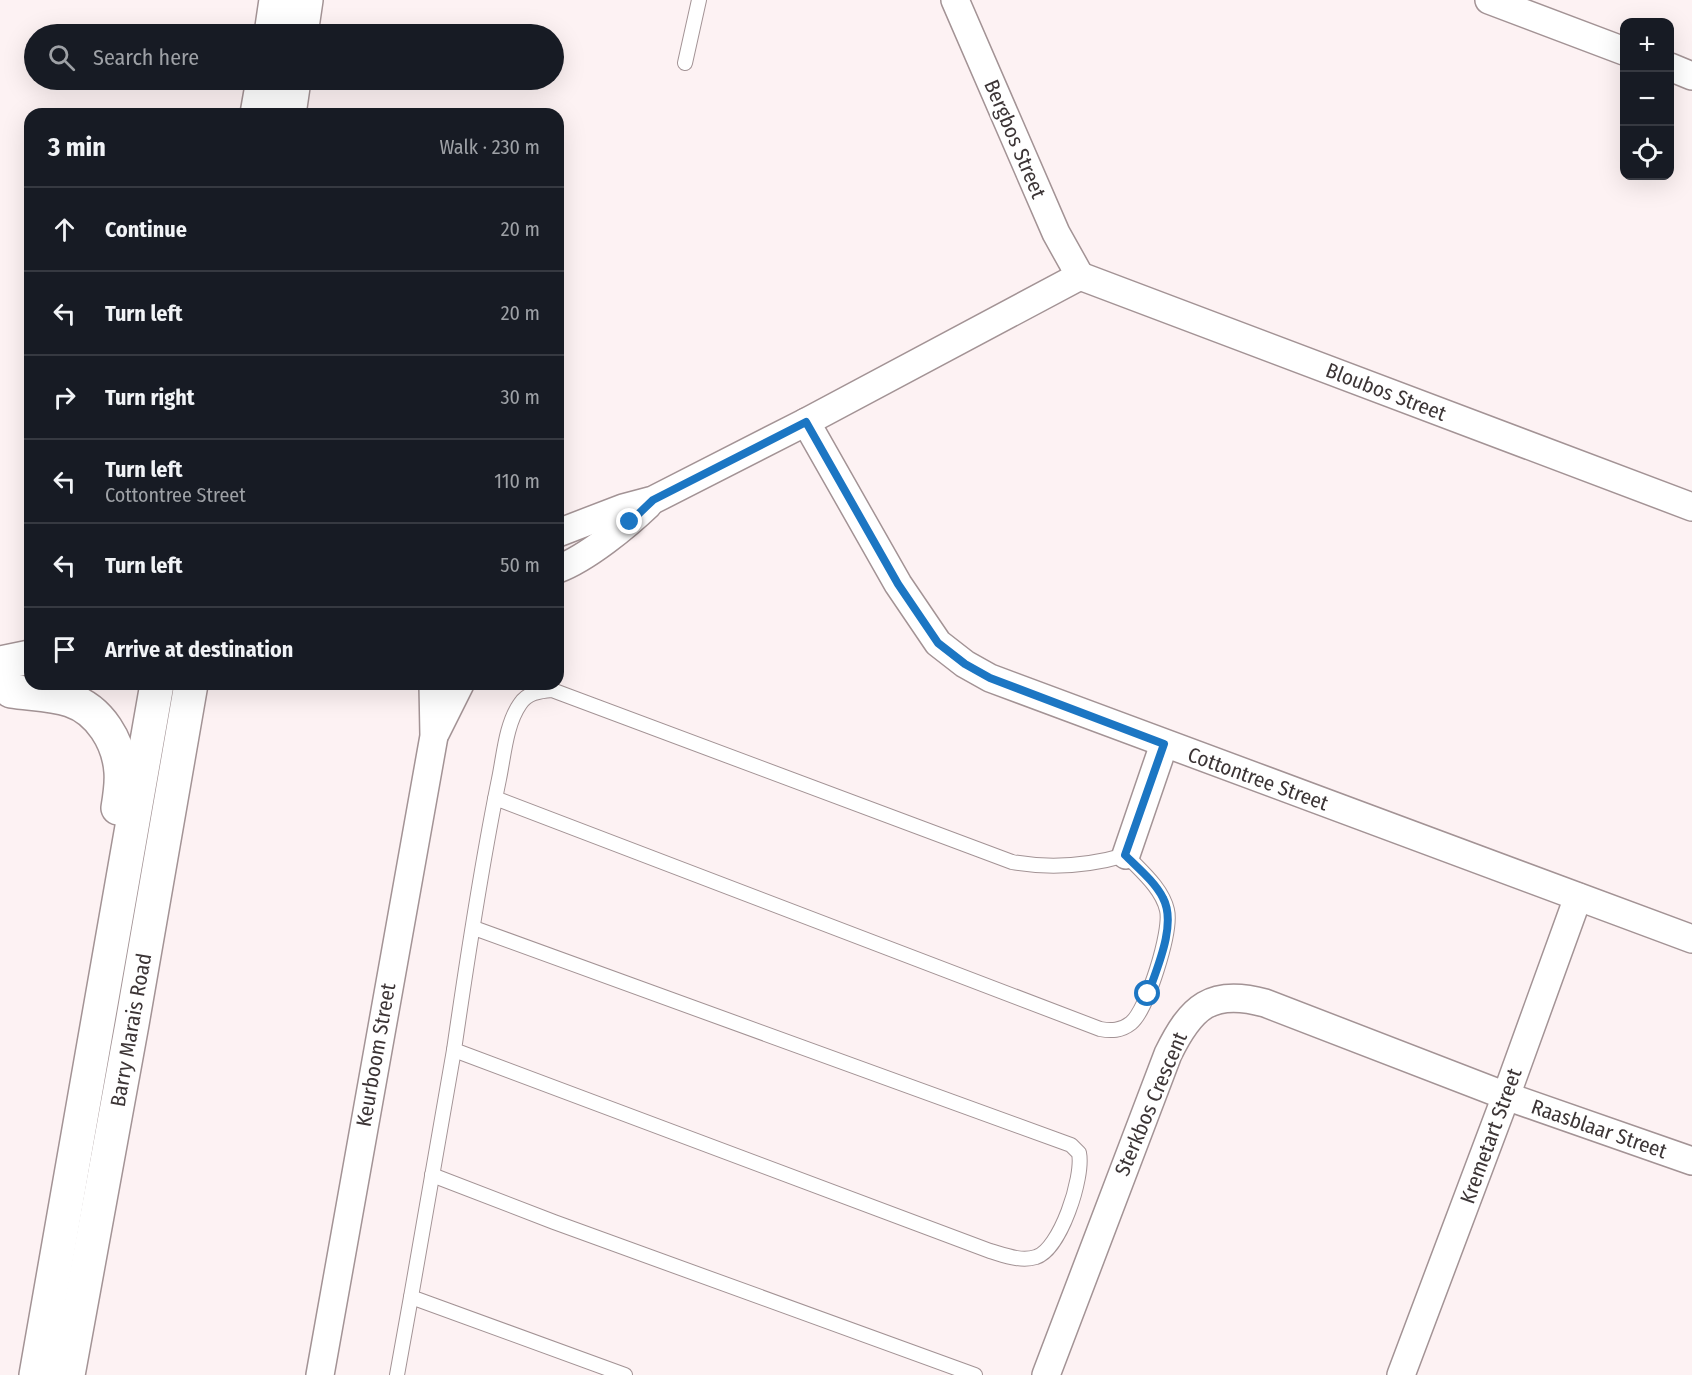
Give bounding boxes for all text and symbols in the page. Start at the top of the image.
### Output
map controls [1620,18,1674,180]
button: + [1620,18,1674,72]
search box [24,24,564,90]
icon: search [45,41,78,74]
text: Search here [93,44,199,71]
button: − [1620,72,1674,126]
street label: Bergbos Street [978,76,1052,202]
button: locate [1620,126,1674,180]
text: 3 min [48,132,106,163]
text: Walk · 230 m [439,135,540,159]
icon: ahead [48,213,81,246]
text: Continue [105,216,187,243]
text: 20 m [501,217,540,241]
icon: left [48,297,81,330]
text: Turn left [105,300,183,327]
text: 20 m [501,301,540,325]
street label: Bloubos Street [1322,357,1450,427]
icon: right [48,381,81,414]
text: Turn right [105,384,194,411]
text: 30 m [500,385,540,409]
text: Turn left [105,456,183,483]
icon: left [48,465,81,498]
text: 110 m [494,469,540,493]
text: Cottontree Street [105,483,246,507]
route end [616,508,642,534]
icon: left [48,549,81,582]
text: Turn left [105,552,183,579]
text: 50 m [500,553,540,577]
icon: arrive [48,633,81,666]
text: Arrive at destination [105,636,293,663]
street label: Cottontree Street [1184,742,1332,817]
street label: Barry Marais Road [105,951,157,1109]
route start [1134,980,1160,1006]
street label: Keurboom Street [351,981,401,1129]
street label: Sterkbos Crescent [1109,1028,1193,1180]
street label: Kremetart Street [1454,1064,1528,1207]
street label: Raasblaar Street [1528,1094,1670,1164]

